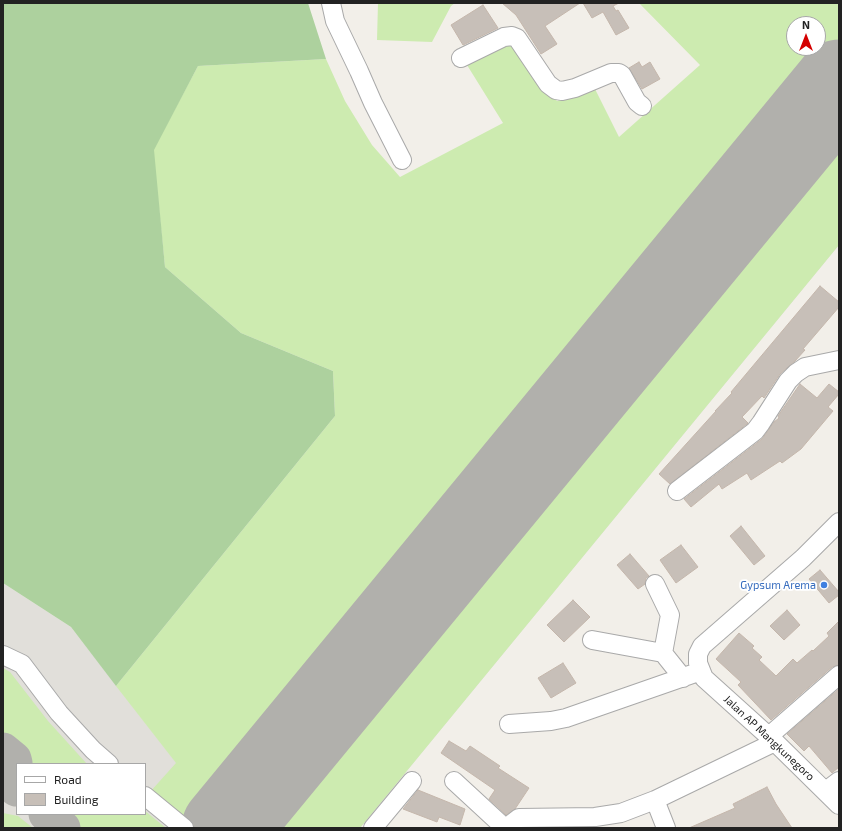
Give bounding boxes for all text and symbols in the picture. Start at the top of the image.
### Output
north arrow [786,16,826,56]
text: N [802,18,810,31]
place label: Gypsum Arema [740,578,816,592]
marker: Gypsum Arema [819,580,829,590]
street label: Jalan AP Mangkunegoro [721,693,817,783]
legend [16,763,146,815]
text: Road [54,772,82,786]
text: Building [54,792,98,806]

